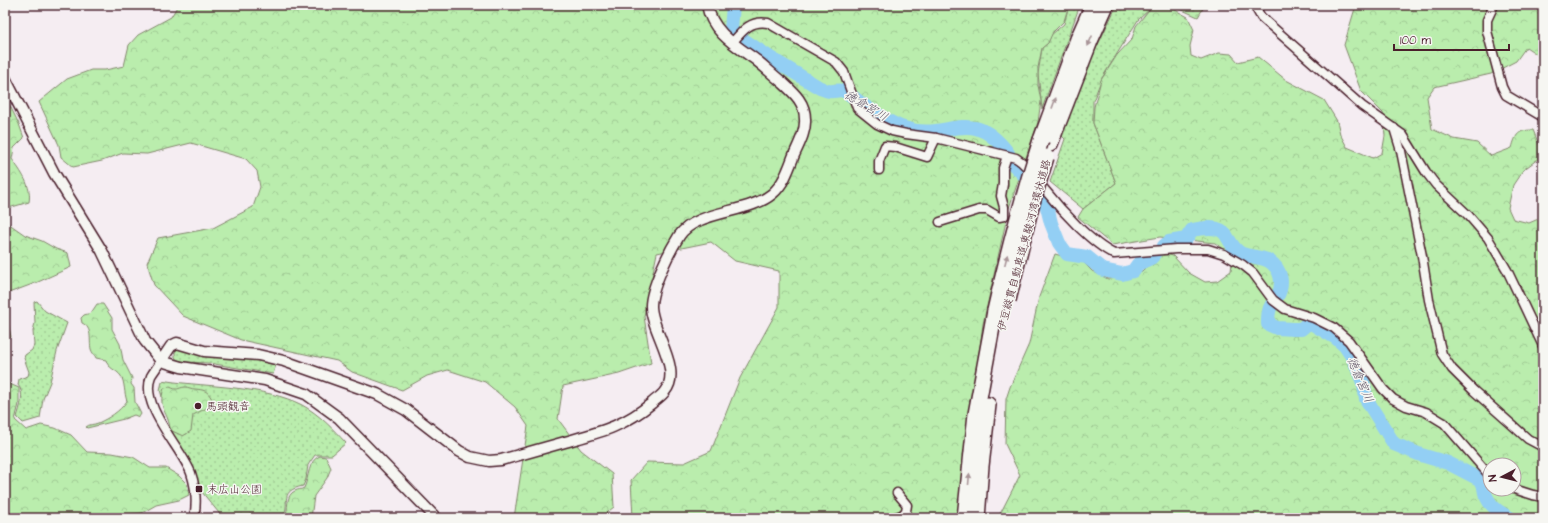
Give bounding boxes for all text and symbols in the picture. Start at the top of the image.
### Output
scale bar [1394,26,1509,52]
text: 100 m [1400,32,1431,49]
one-way arrow [1087,35,1093,47]
water label: 徳倉宮川 [841,86,891,126]
one-way arrow [1052,97,1058,109]
street label: 伊豆縦貫自動車道;東駿河湾環状道路 [994,157,1054,333]
one-way arrow [1004,253,1010,266]
water label: 徳倉宮川 [1343,355,1377,405]
place label: 馬頭観音 [206,399,250,414]
marker: 馬頭観音 [193,401,203,411]
north arrow [1482,457,1522,497]
one-way arrow [965,473,972,485]
text: N [1485,474,1500,482]
place label: 末広山公園 [207,482,262,497]
marker: 末広山公園 [194,484,204,494]

